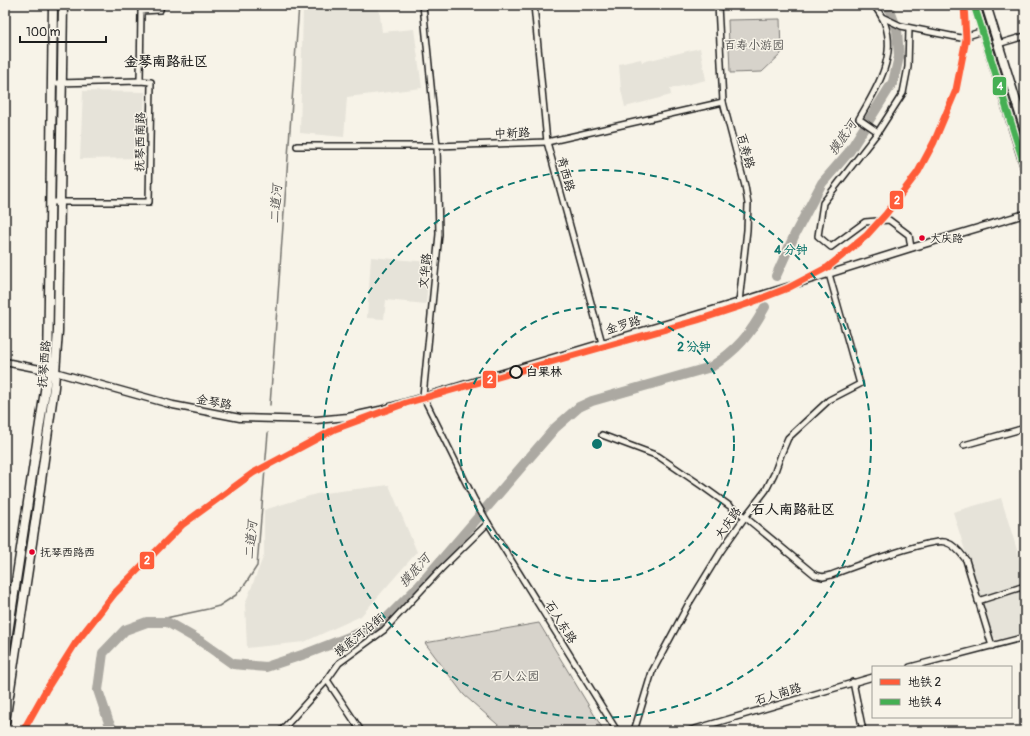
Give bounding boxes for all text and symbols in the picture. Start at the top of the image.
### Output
scale bar [20,18,106,44]
text: 100 m [26,25,61,40]
park label: 百寿小游园 [724,38,784,53]
district label: 金琴南路社区 [124,53,208,70]
line badge: 4 [992,76,1007,96]
text: 4 [996,80,1004,93]
street label: 抚琴西南路 [132,112,149,172]
water label: 摸底河 [825,115,862,158]
street label: 中新路 [494,125,530,142]
street label: 百寿路 [734,132,757,170]
street label: 青西路 [554,155,577,193]
water label: 二道河 [267,182,285,224]
line badge: 2 [889,190,904,210]
text: 2 [894,194,900,207]
place label: 大庆路 [930,232,963,245]
marker: 大庆路 [917,233,927,243]
text: 4 分钟 [773,243,808,258]
street label: 文华路 [416,252,435,290]
street label: 金罗路 [604,313,643,338]
street label: 抚琴西路 [35,339,54,389]
text: 2 分钟 [677,340,711,355]
marker: 白果林 [509,365,523,379]
place label: 白果林 [526,365,562,380]
line badge: 2 [482,370,497,389]
text: 2 [487,373,493,386]
street label: 金琴路 [195,392,233,413]
centre of rings [590,437,604,451]
district label: 石人南路社区 [751,501,835,518]
street label: 大庆路 [712,504,745,542]
water label: 二道河 [241,518,261,560]
place label: 抚琴西路西 [40,546,95,559]
marker: 抚琴西路西 [27,547,37,557]
water label: 摸底河 [396,549,435,591]
line badge: 2 [139,551,155,570]
text: 2 [144,554,150,567]
street label: 石人东路 [541,598,580,647]
street label: 摸底河沿街 [331,611,387,660]
legend [872,666,1012,718]
park label: 石人公园 [491,669,539,684]
text: 地铁 2 [908,675,942,690]
street label: 石人南路 [753,680,803,709]
text: 地铁 4 [908,695,942,710]

